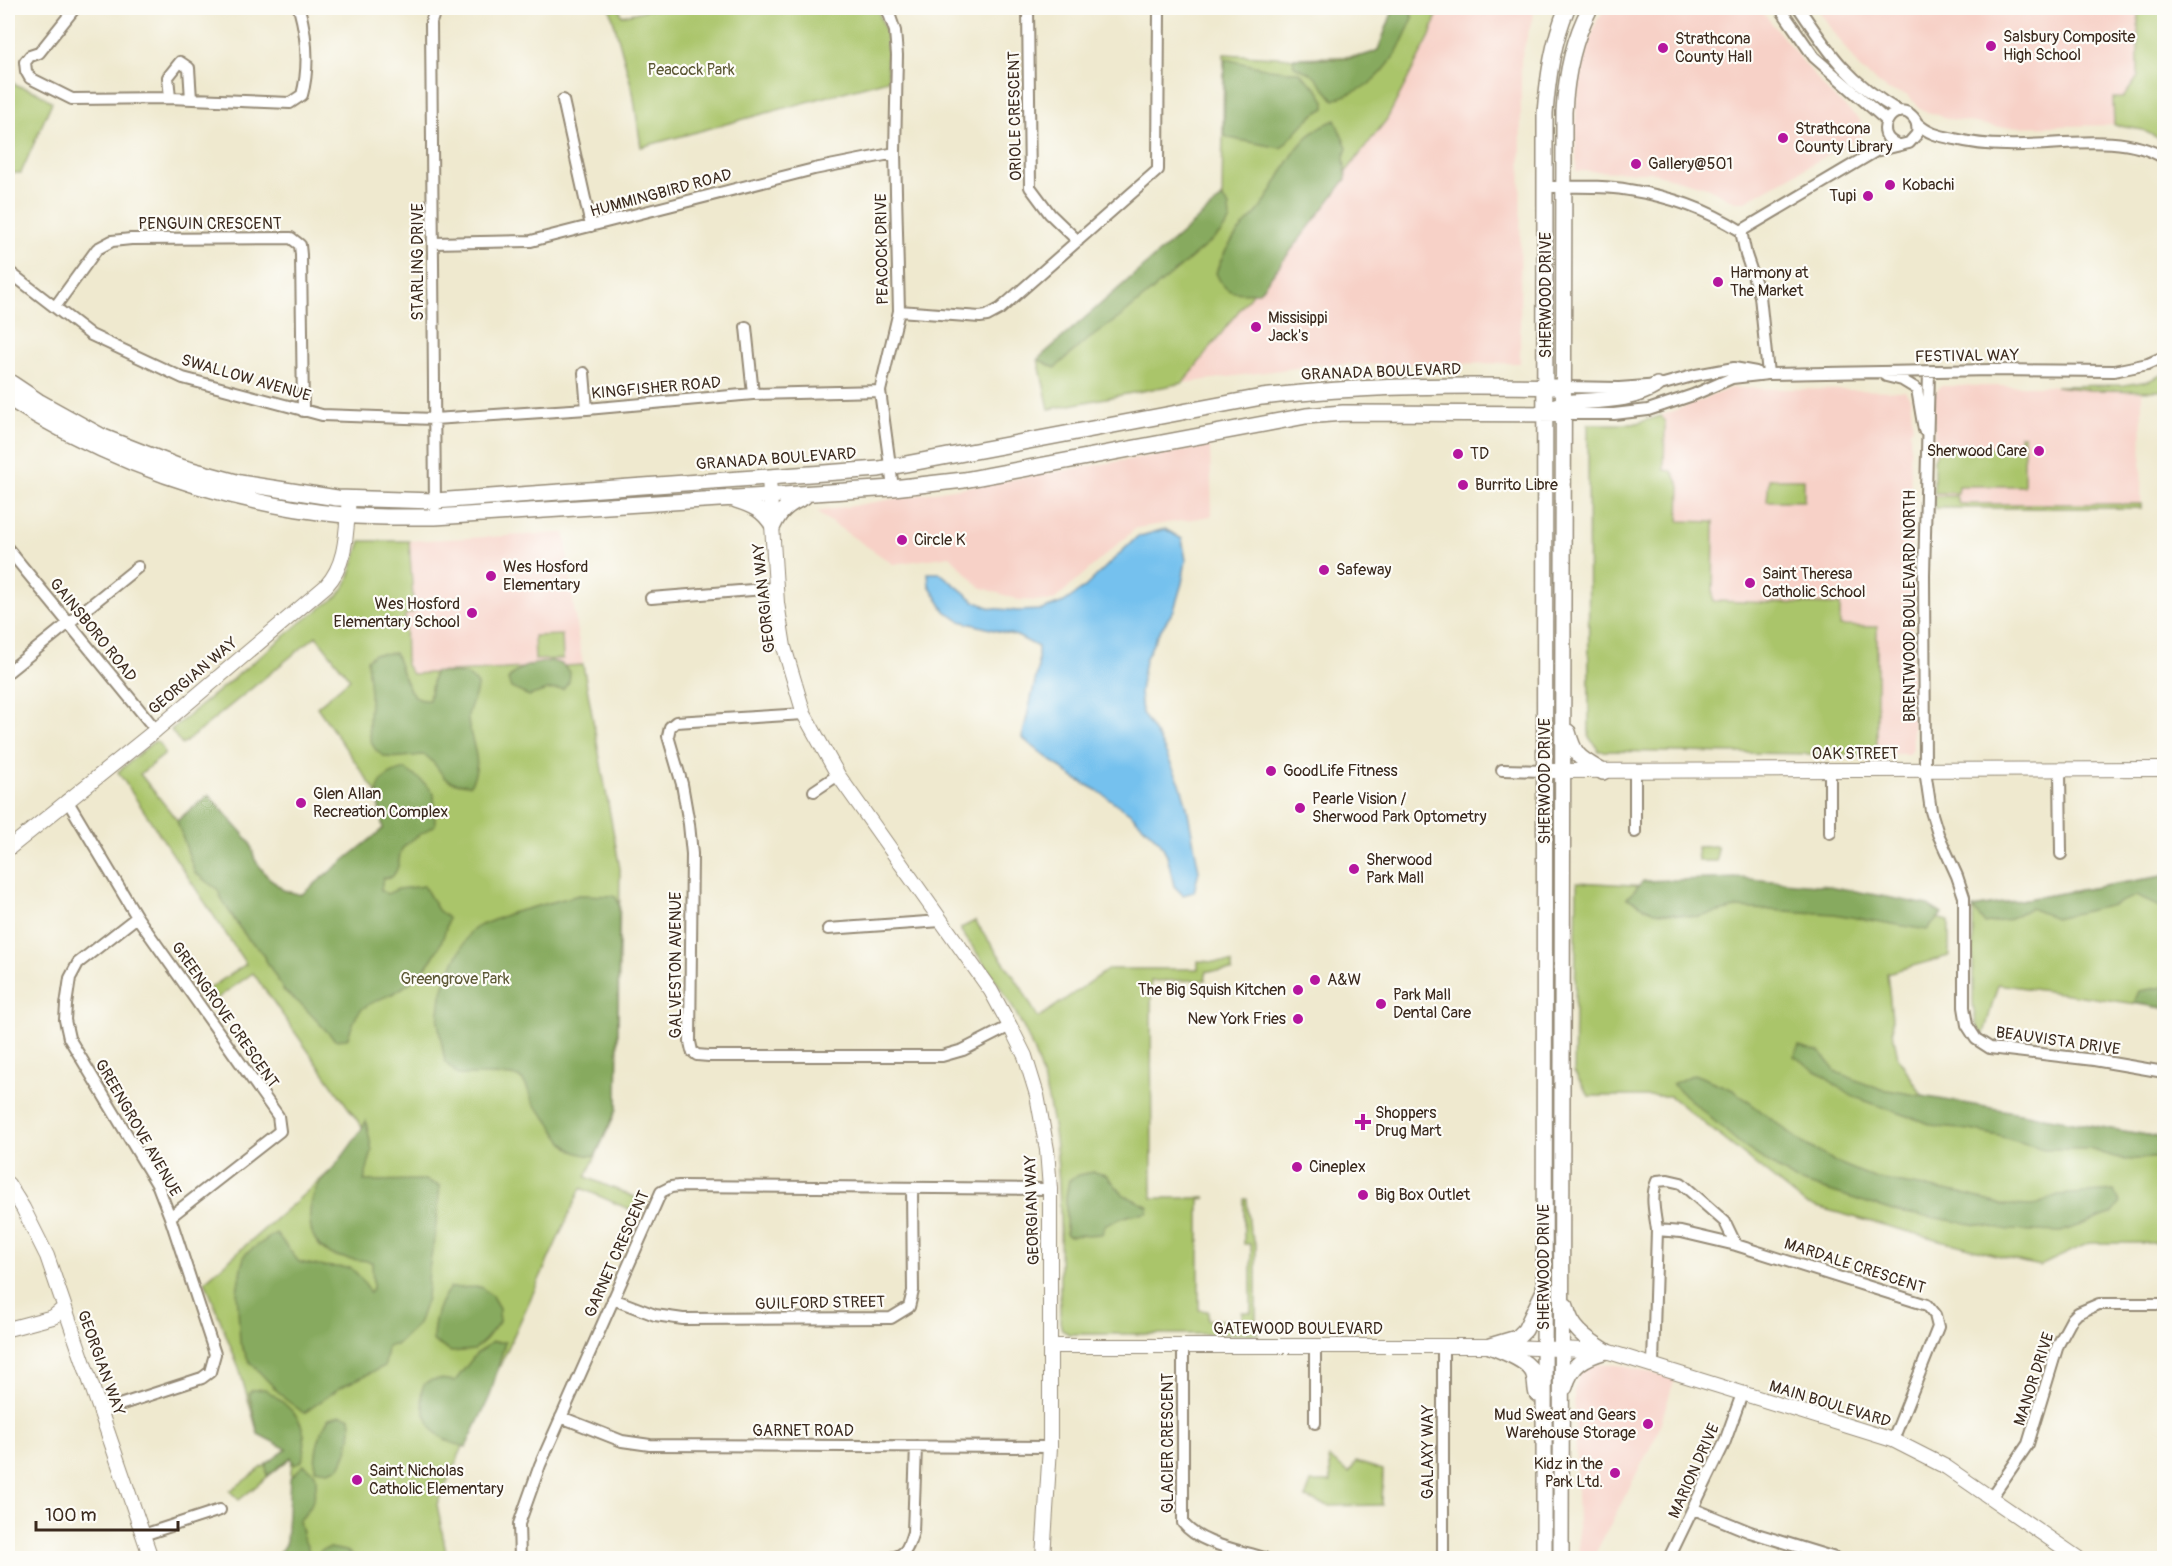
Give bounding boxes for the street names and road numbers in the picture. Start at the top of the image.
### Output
street label: ORIOLE CRESCENT [1004,51,1026,181]
street label: HUMMINGBIRD ROAD [588,164,734,222]
street label: PEACOCK DRIVE [871,193,893,305]
street label: STARLING DRIVE [408,203,428,321]
street label: PENGUIN CRESCENT [138,214,282,234]
street label: SHERWOOD DRIVE [1536,232,1556,358]
street label: FESTIVAL WAY [1915,345,2019,367]
street label: SWALLOW AVENUE [179,350,313,406]
street label: GRANADA BOULEVARD [1300,359,1462,385]
street label: KINGFISHER ROAD [590,372,722,404]
street label: GRANADA BOULEVARD [695,443,857,475]
street label: BRENTWOOD BOULEVARD NORTH [1900,490,1920,722]
street label: GEORGIAN WAY [748,542,780,654]
street label: GAINSBORO ROAD [45,574,141,686]
street label: GEORGIAN WAY [144,633,242,719]
street label: SHERWOOD DRIVE [1535,718,1555,844]
street label: OAK STREET [1812,744,1898,764]
street label: GALVESTON AVENUE [666,892,686,1038]
street label: GREENGROVE CRESCENT [167,938,283,1092]
street label: BEAUVISTA DRIVE [1994,1022,2122,1060]
street label: GREENGROVE AVENUE [91,1056,185,1200]
street label: GEORGIAN WAY [1020,1154,1044,1266]
street label: GARNET CRESCENT [580,1187,654,1321]
street label: SHERWOOD DRIVE [1534,1204,1554,1330]
street label: MARDALE CRESCENT [1782,1234,1928,1298]
street label: GUILFORD STREET [755,1292,885,1314]
street label: GEORGIAN WAY [73,1308,129,1418]
street label: GATEWOOD BOULEVARD [1213,1319,1383,1339]
street label: MANOR DRIVE [2009,1330,2059,1428]
street label: GLACIER CRESCENT [1158,1373,1178,1513]
street label: MAIN BOULEVARD [1767,1376,1893,1432]
street label: GALAXY WAY [1418,1405,1438,1499]
street label: MARION DRIVE [1664,1420,1724,1522]
street label: GARNET ROAD [752,1421,854,1441]

